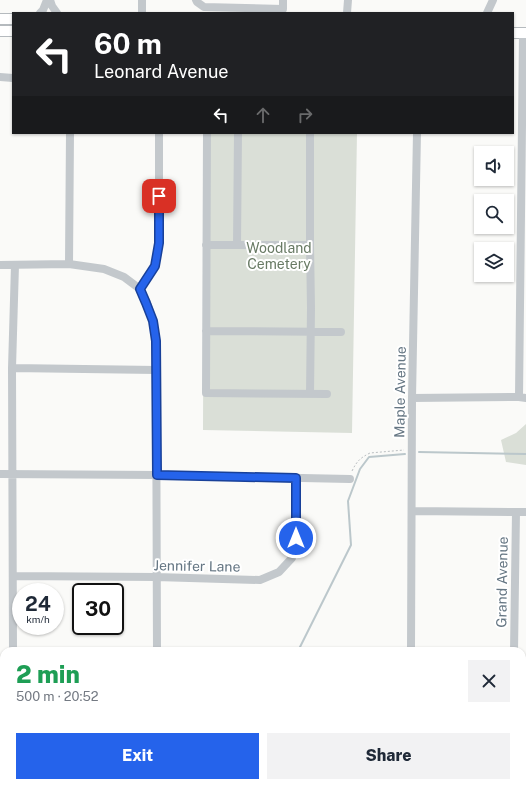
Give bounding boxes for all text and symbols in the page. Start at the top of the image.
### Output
text: 60 m [94,27,162,60]
icon: left [28,28,80,80]
text: Leonard Avenue [94,61,229,82]
icon: left [210,104,232,126]
icon: ahead [252,104,274,126]
icon: right [294,104,316,126]
map controls [474,146,514,282]
button: sound [474,146,514,186]
pin [142,179,176,213]
icon: arrive [148,185,170,207]
button: search [474,194,514,234]
park label: Woodland Cemetery [246,240,312,272]
button: layers [474,242,514,282]
street label: Maple Avenue [391,346,409,438]
position arrow [275,517,317,559]
street label: Grand Avenue [493,536,511,628]
street label: Jennifer Lane [153,557,241,575]
speed limit sign: 30 [72,583,124,635]
text: 24 [25,592,51,616]
text: km/h [26,613,50,625]
text: 2 min [16,660,80,688]
button: close [468,660,510,702]
text: 500 m · 20:52 [16,689,98,704]
button: Exit [16,733,259,779]
button: Share [267,733,510,779]

